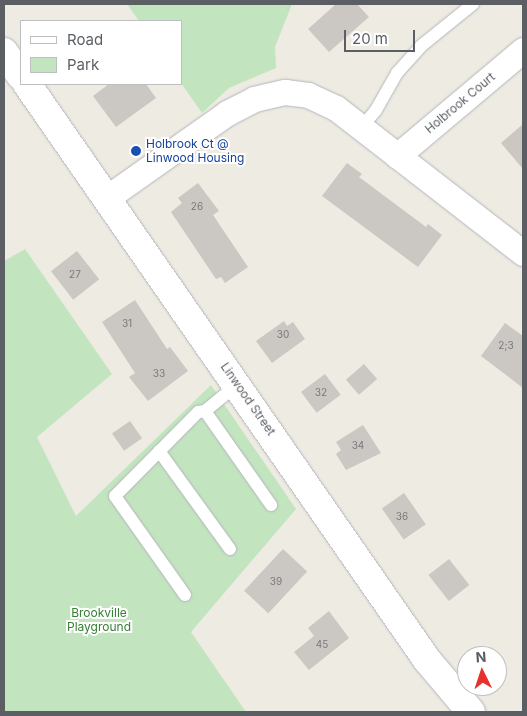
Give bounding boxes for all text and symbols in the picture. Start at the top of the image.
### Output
legend [20,20,182,85]
scale bar [347,20,418,52]
text: 20 m [352,29,388,48]
text: Road [67,30,103,49]
text: Park [67,55,99,74]
street label: Holbrook Court [422,70,498,136]
place label: Holbrook Ct @ Linwood Housing [146,137,244,165]
marker: Holbrook Ct @ Linwood Housing [130,145,142,157]
house number: 26 [191,201,203,213]
house number: 27 [69,269,81,281]
house number: 31 [122,318,132,330]
house number: 30 [277,329,289,341]
house number: 2;3 [498,340,514,352]
street label: Linwood Street [218,360,278,438]
house number: 33 [153,368,165,380]
house number: 32 [315,387,327,399]
house number: 34 [352,440,364,452]
house number: 36 [396,511,408,523]
house number: 39 [270,576,282,588]
park label: Brookville Playground [67,606,131,634]
house number: 45 [316,639,328,651]
north arrow [457,646,507,696]
text: N [475,648,487,665]

